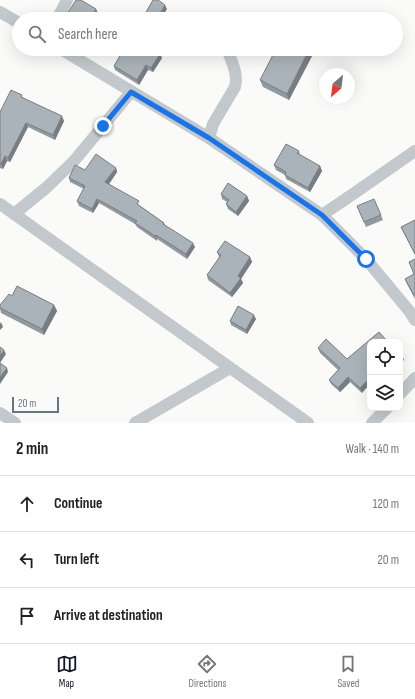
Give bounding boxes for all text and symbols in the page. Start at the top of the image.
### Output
search box [12,12,403,56]
icon: search [26,23,48,45]
text: Search here [58,25,118,44]
north arrow [319,68,355,104]
route end [94,117,112,135]
route start [357,250,375,268]
map controls [367,339,403,411]
button: locate [367,339,403,375]
button: layers [367,375,403,411]
scale bar [12,395,59,414]
text: 20 m [18,397,36,410]
text: 2 min [16,439,48,459]
text: Walk · 140 m [346,441,399,457]
icon: ahead [16,493,38,515]
text: Continue [54,494,103,513]
text: 120 m [373,496,399,512]
icon: left [16,549,38,571]
text: Turn left [54,550,99,569]
text: 20 m [377,552,399,568]
icon: arrive [16,605,38,627]
text: Arrive at destination [54,606,163,625]
tab: Map [56,653,78,690]
tab: Directions [189,653,226,690]
tab: Saved [337,653,359,690]

